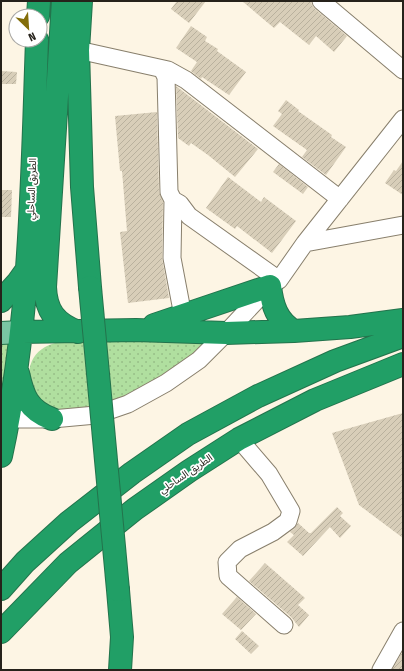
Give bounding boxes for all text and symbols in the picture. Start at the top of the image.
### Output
north arrow [8,8,48,48]
text: N [26,29,38,44]
street label: الطريق الساحلي [25,158,40,220]
street label: الطريق الساحلي [157,452,216,497]

